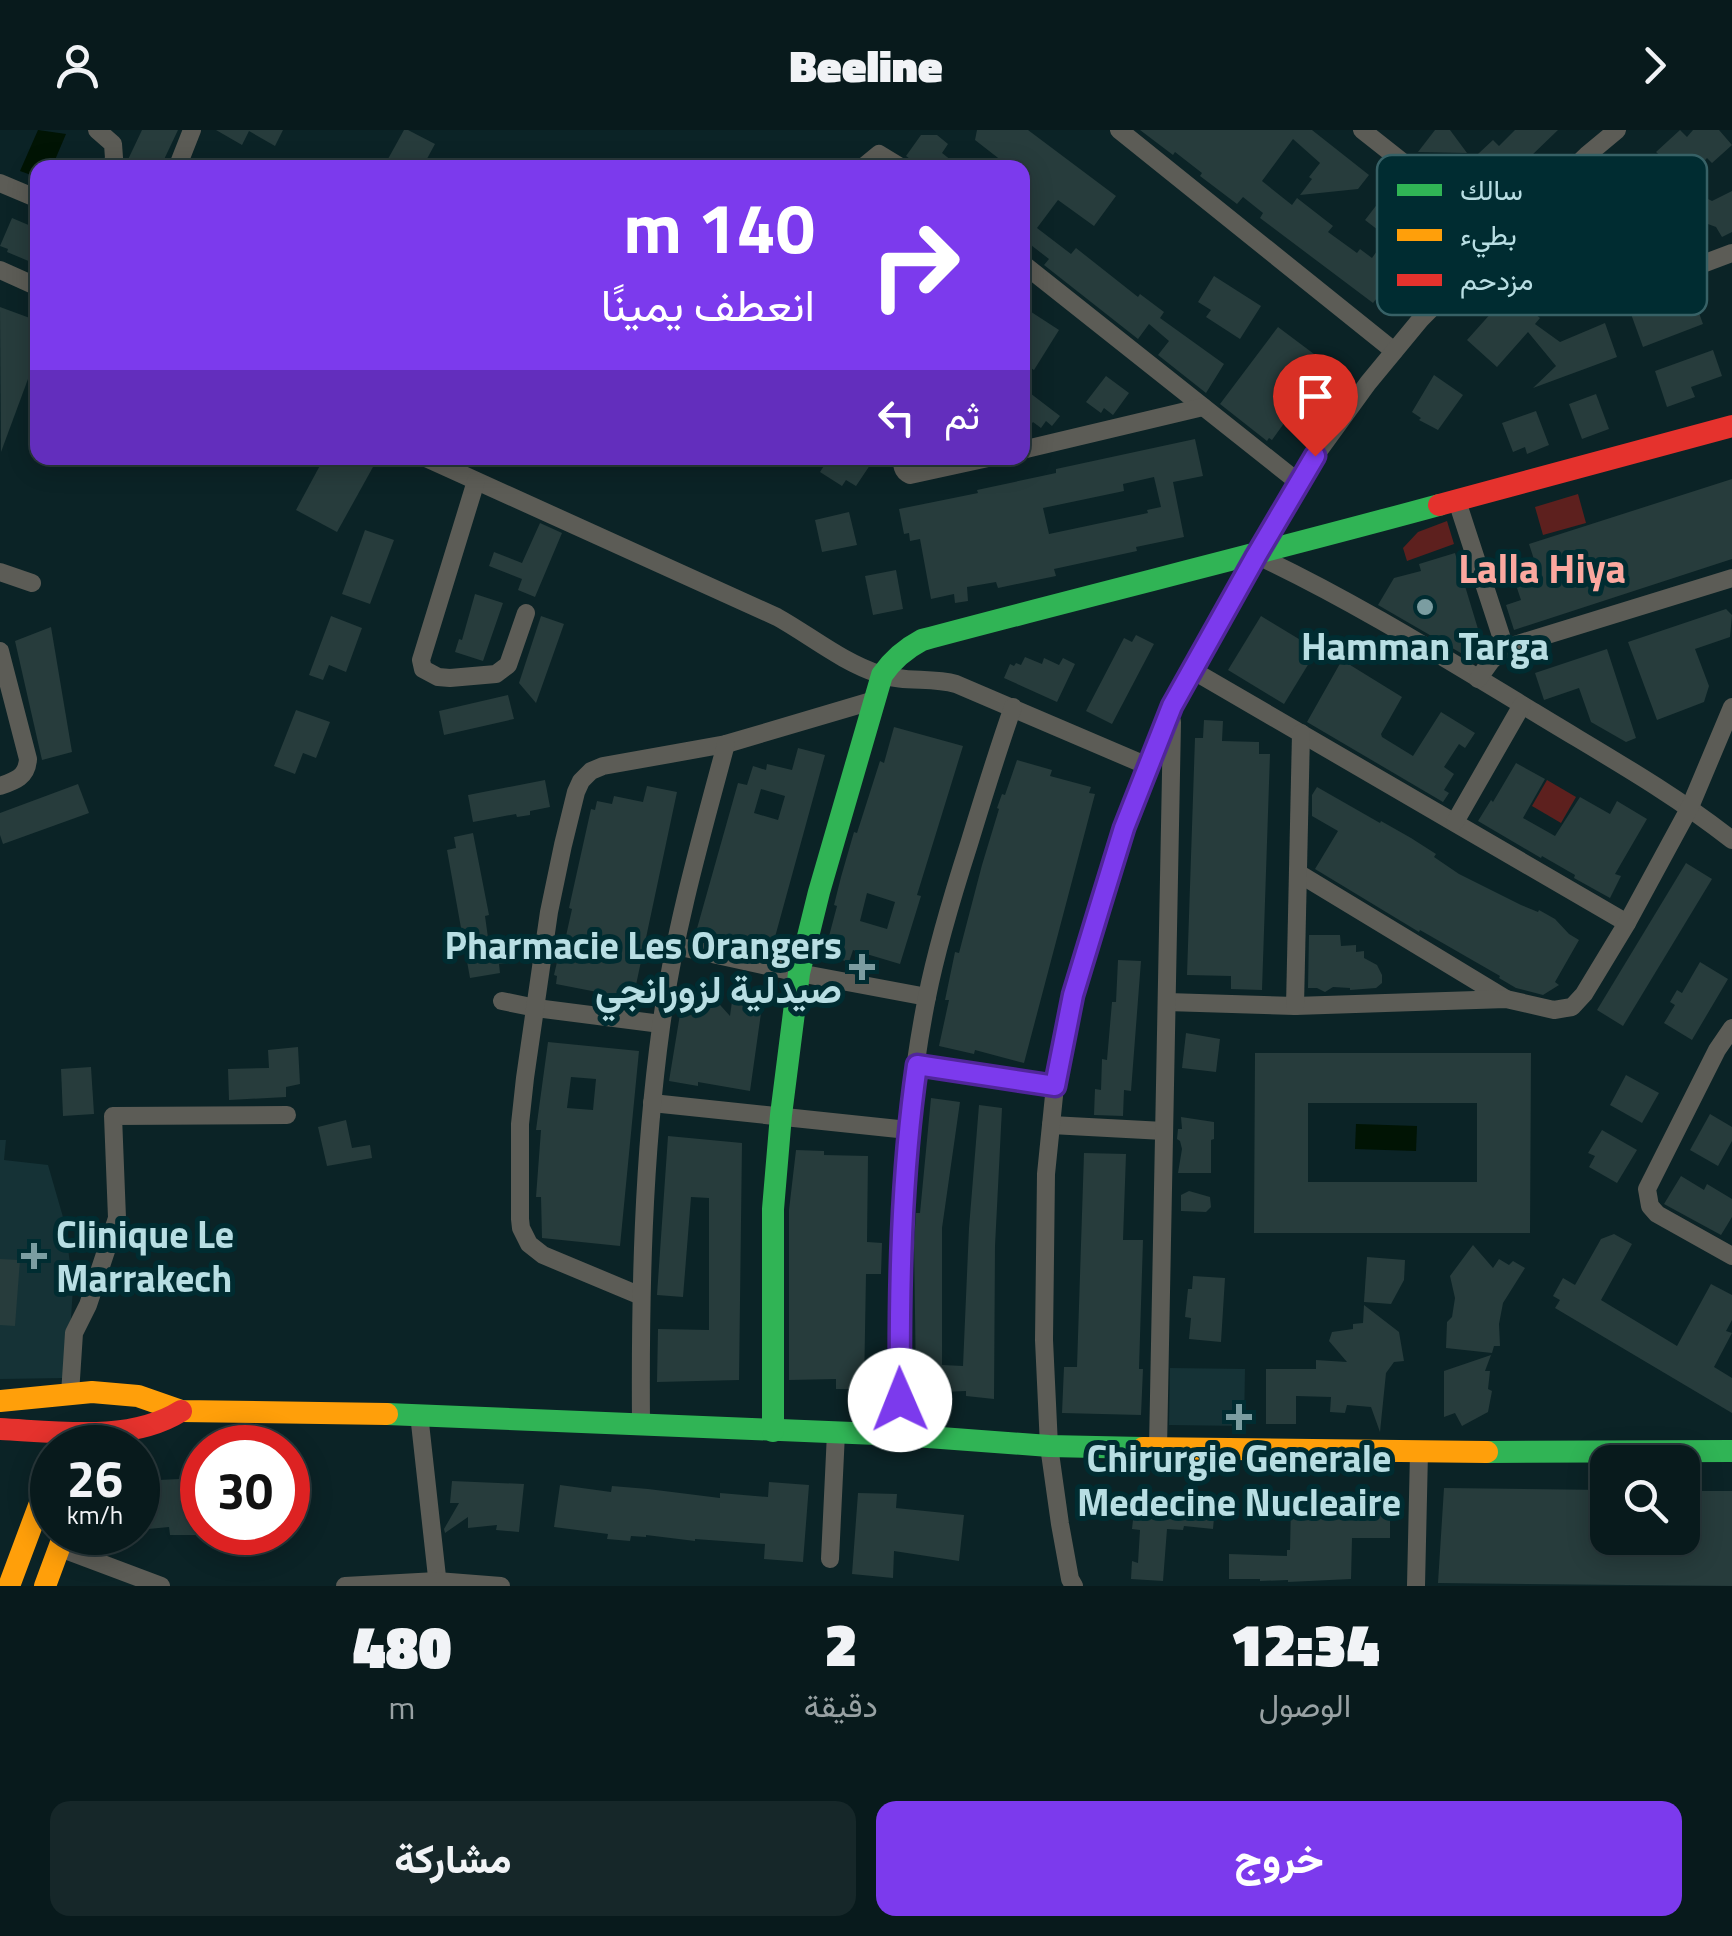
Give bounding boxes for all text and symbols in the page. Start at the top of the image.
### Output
text: Beeline [789,31,943,99]
icon: person [50,38,105,93]
icon: forward [1627,38,1682,93]
legend [1377,155,1707,315]
text: سالك [1460,168,1523,211]
text: 140 m [623,174,815,280]
icon: right [850,200,980,330]
text: بطيء [1460,213,1517,258]
text: مزدحم [1460,258,1533,301]
text: انعطف يمينًا [601,270,815,338]
pin [1273,354,1358,457]
icon: arrive [1288,369,1343,424]
text: ثم [944,386,980,444]
icon: left [869,390,924,445]
district label: Lalla Hiya [1458,538,1626,599]
marker: Hamman Targa [1414,596,1436,618]
place label: Hamman Targa [1301,617,1549,675]
place label: Pharmacie Les Orangers صيدلية لزورانجي [445,916,842,1022]
marker: Pharmacie Les Orangers صيدلية لزورانجي [851,956,873,978]
place label: Clinique Le Marrakech [56,1205,234,1307]
marker: Clinique Le Marrakech [21,1243,47,1269]
position arrow [848,1348,952,1452]
marker: Chirurgie Generale Medecine Nucleaire [1226,1404,1252,1430]
speed limit sign: 30 [180,1425,310,1555]
place label: Chirurgie Generale Medecine Nucleaire [1077,1429,1401,1531]
text: 26 [67,1440,123,1516]
map controls [1590,1445,1700,1555]
button: search [1590,1445,1700,1555]
text: km/h [67,1496,123,1534]
text: 2 [824,1598,857,1689]
text: 12:34 [1230,1598,1380,1689]
text: 480 [352,1600,451,1691]
text: دقيقة [804,1681,878,1729]
text: الوصول [1259,1681,1351,1729]
text: m [389,1683,415,1731]
button: مشاركة [50,1801,856,1916]
button: خروج [876,1801,1682,1916]

